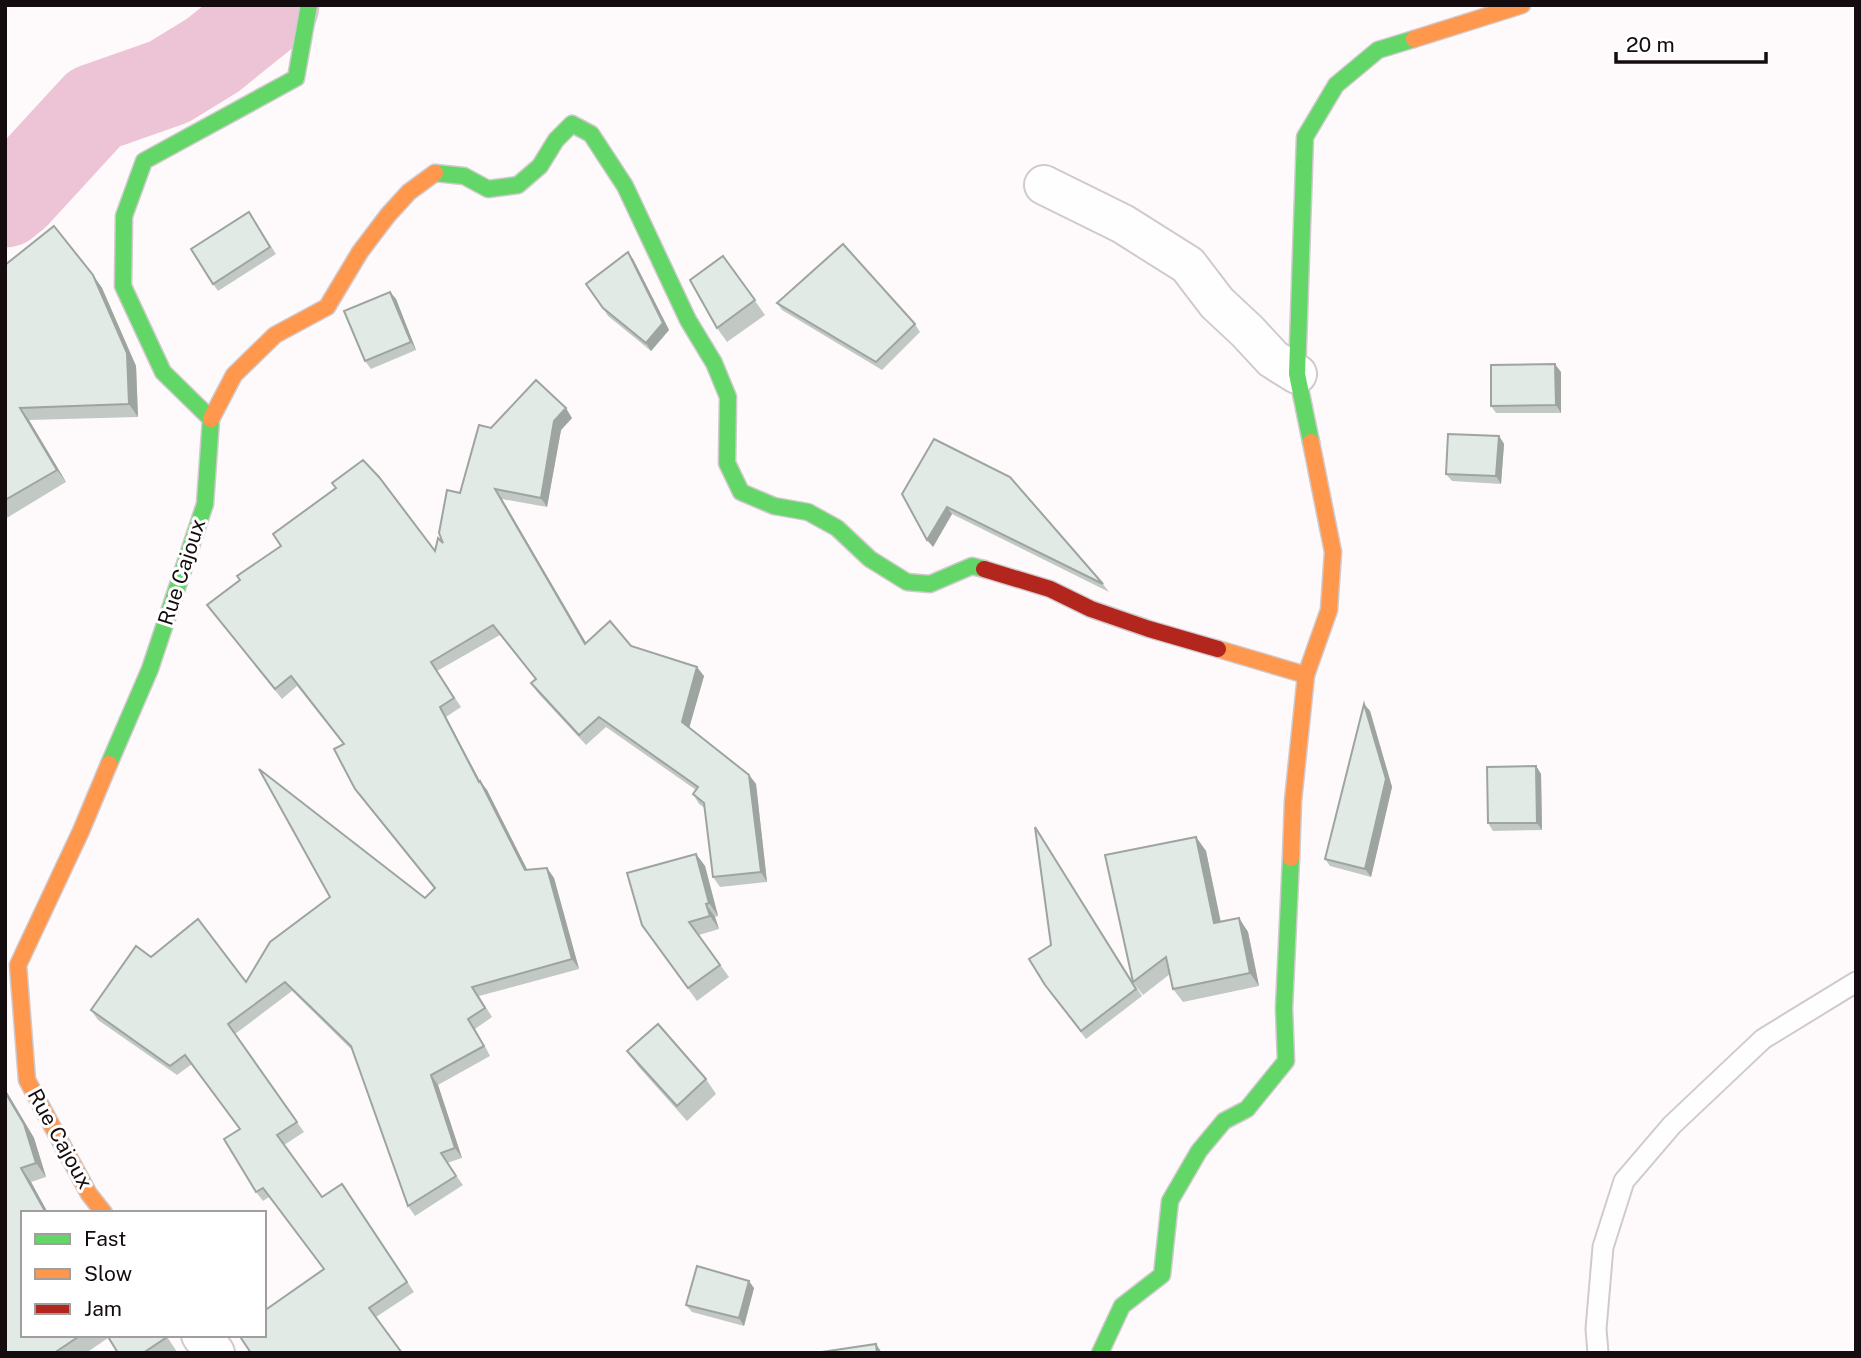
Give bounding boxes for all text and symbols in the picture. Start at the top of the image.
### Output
scale bar [1616,21,1766,65]
text: 20 m [1626,32,1675,57]
street label: Rue Cajoux [153,515,211,628]
street label: Rue Cajoux [23,1084,98,1193]
legend [21,1211,266,1337]
text: Fast [84,1226,126,1251]
text: Slow [84,1261,132,1286]
text: Jam [84,1296,122,1321]

